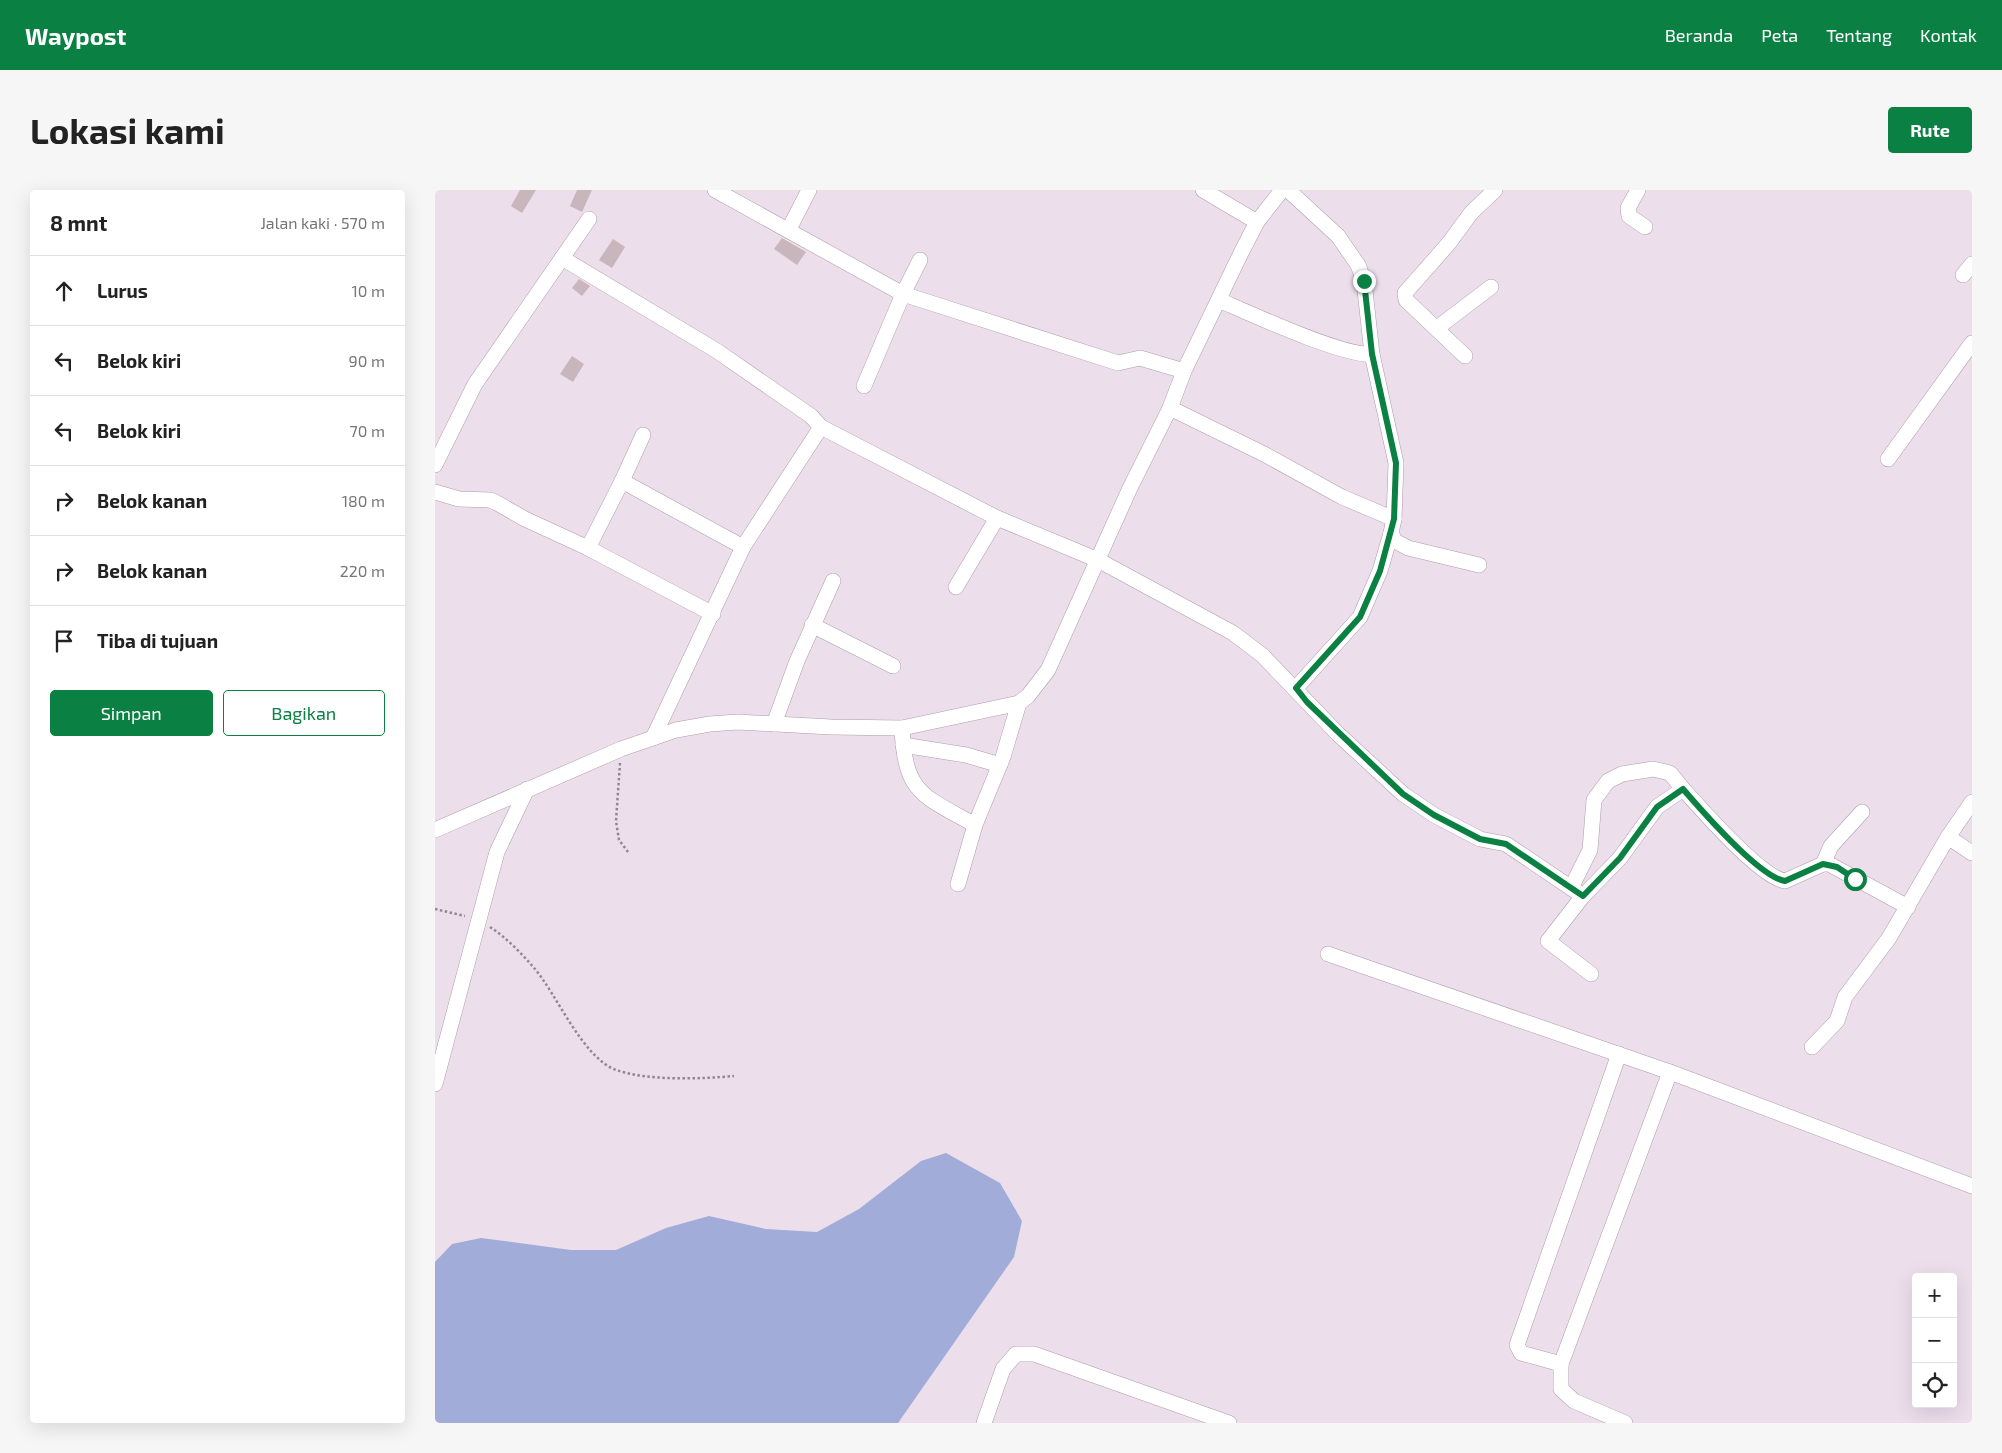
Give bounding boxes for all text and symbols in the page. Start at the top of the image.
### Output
text: Waypost [25,21,126,50]
text: Beranda [1665,24,1733,46]
text: Peta [1761,24,1798,46]
text: Tentang [1826,24,1892,46]
text: Kontak [1920,24,1977,46]
button: Rute [1888,107,1972,153]
text: Lokasi kami [30,109,225,151]
text: 8 mnt [50,210,107,235]
text: Jalan kaki · 570 m [260,213,385,232]
route end [1353,270,1376,293]
icon: ahead [50,277,78,305]
text: Lurus [97,279,148,302]
text: 10 m [351,281,385,300]
icon: left [50,347,78,375]
text: Belok kiri [97,349,181,372]
text: 90 m [349,351,385,370]
icon: left [50,417,78,445]
text: Belok kiri [97,419,181,442]
text: 70 m [350,421,385,440]
icon: right [50,487,78,515]
text: Belok kanan [97,489,207,512]
text: 180 m [342,491,385,510]
icon: right [50,557,78,585]
text: Belok kanan [97,559,207,582]
text: 220 m [340,561,385,580]
icon: arrive [50,627,78,655]
text: Tiba di tujuan [97,629,218,652]
button: Simpan [50,690,213,736]
button: Bagikan [223,690,385,736]
route start [1844,868,1867,891]
map controls [1912,1273,1957,1408]
button: + [1912,1273,1957,1318]
button: − [1912,1318,1957,1363]
button: locate [1912,1363,1957,1408]

